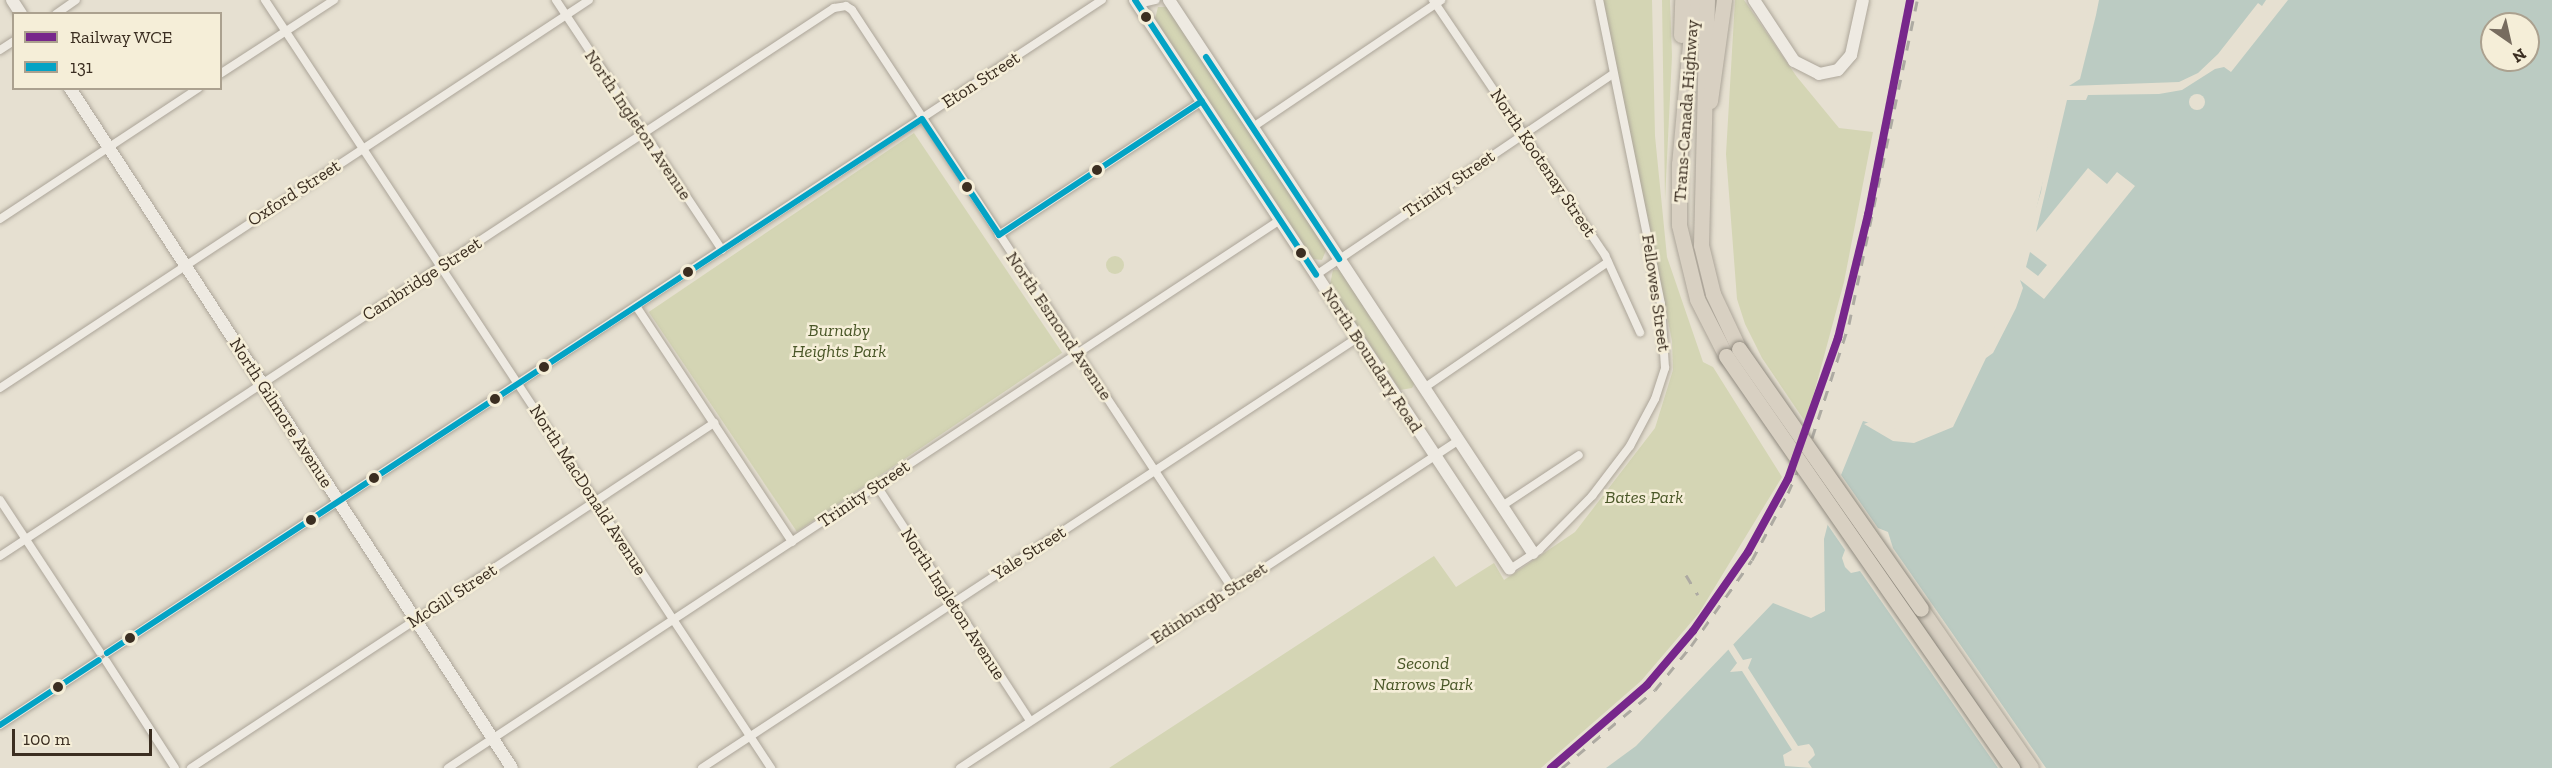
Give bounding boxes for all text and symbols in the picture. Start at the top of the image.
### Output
unlabelled marker [1140,11,1152,23]
legend [12,12,222,90]
north arrow [2480,12,2540,72]
street label: Trans-Canada Highway [1669,19,1703,203]
text: Railway WCE [70,26,172,48]
text: N [2509,44,2530,67]
street label: North Ingleton Avenue [580,46,696,204]
street label: Eton Street [938,47,1024,113]
text: 131 [70,56,93,78]
street label: North Kootenay Street [1485,85,1601,241]
street label: Trinity Street [1399,145,1499,223]
street label: Oxford Street [244,155,344,231]
unlabelled marker [1091,164,1103,176]
unlabelled marker [961,181,973,193]
street label: Cambridge Street [358,232,486,326]
street label: Fellowes Street [1637,233,1675,353]
street label: North Esmond Avenue [1001,247,1117,405]
unlabelled marker [1295,247,1307,259]
unlabelled marker [682,266,694,278]
street label: North Boundary Road [1317,283,1427,437]
park label: Burnaby Heights Park [792,320,886,362]
street label: North Gilmore Avenue [224,334,338,492]
unlabelled marker [538,361,550,373]
unlabelled marker [489,393,501,405]
street label: North MacDonald Avenue [525,400,651,580]
street label: Trinity Street [814,455,914,533]
unlabelled marker [368,472,380,484]
park label: Bates Park [1605,486,1683,508]
unlabelled marker [305,514,317,526]
street label: Yale Street [988,521,1070,585]
street label: North Ingleton Avenue [896,524,1010,684]
street label: Edinburgh Street [1147,557,1271,649]
street label: McGill Street [403,559,501,633]
unlabelled marker [124,632,136,644]
park label: Second Narrows Park [1373,653,1473,696]
unlabelled marker [52,681,64,693]
scale bar [15,717,154,755]
text: 100 m [23,728,70,750]

